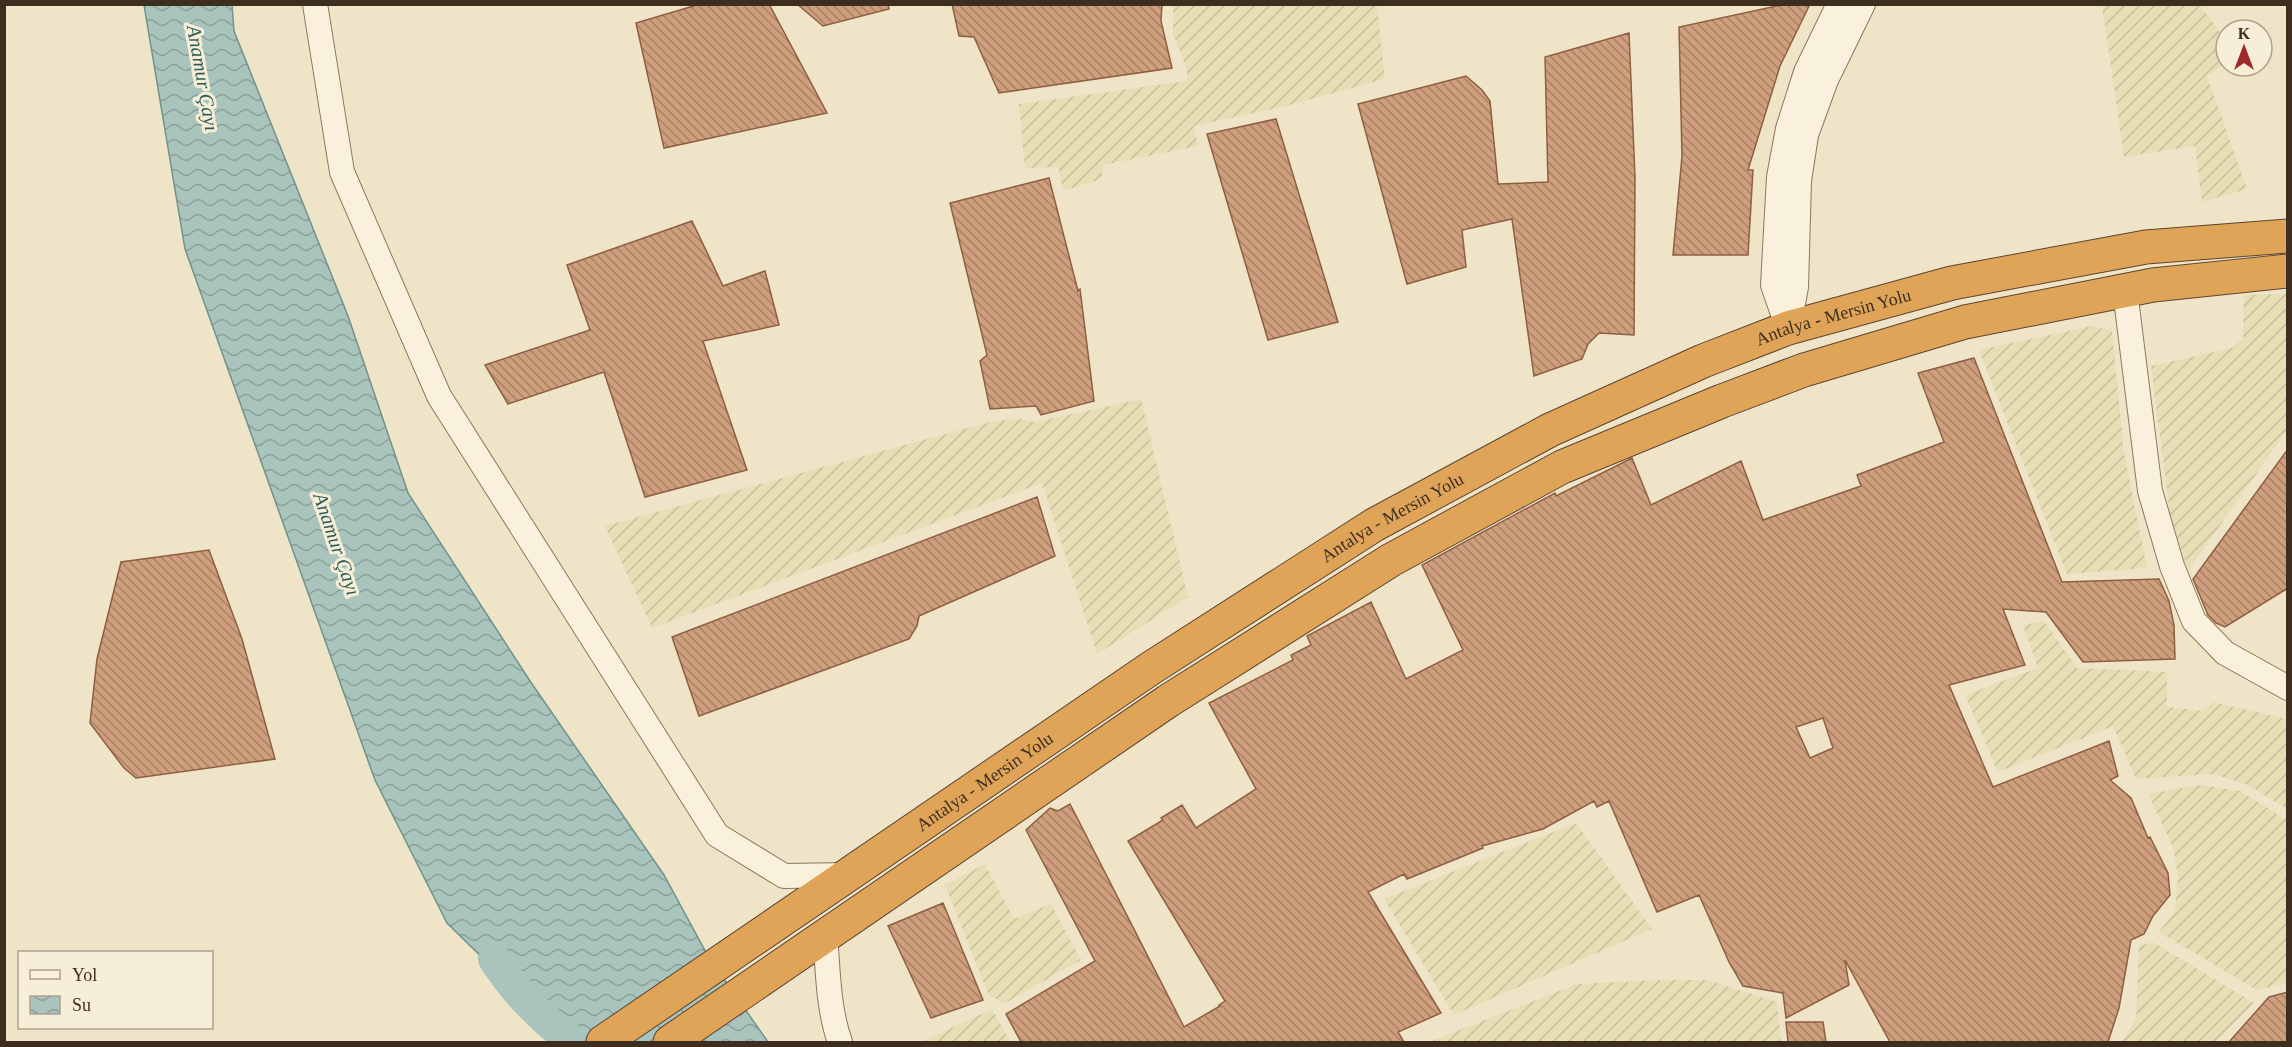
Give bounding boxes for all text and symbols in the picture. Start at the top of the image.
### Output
north arrow [2214,18,2274,78]
water label: Anamur Çayı [182,21,223,133]
text: K [2238,25,2251,42]
street label: Antalya - Mersin Yolu [1753,285,1913,350]
street label: Antalya - Mersin Yolu [1317,469,1467,566]
water label: Anamur Çayı [308,488,365,599]
street label: Antalya - Mersin Yolu [912,728,1057,835]
legend [18,951,213,1029]
text: Yol [72,965,97,985]
text: Su [72,995,91,1015]

